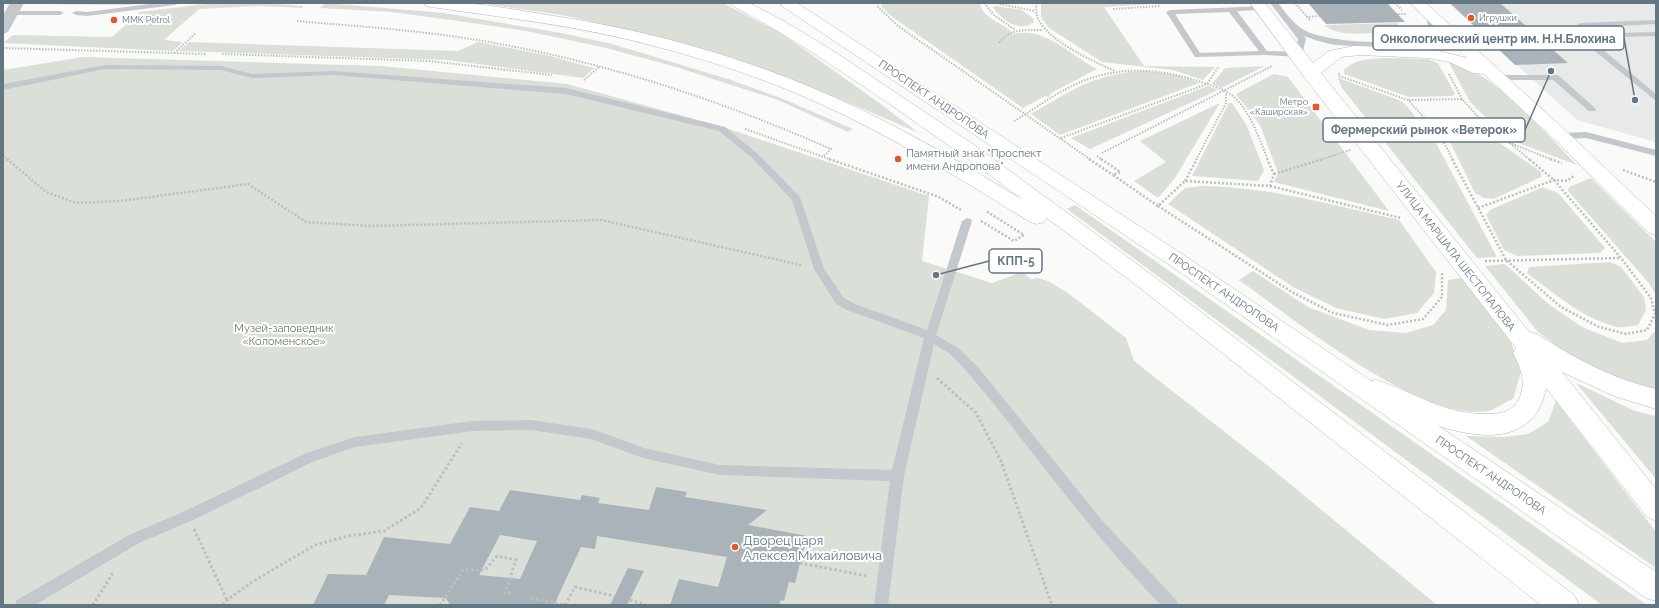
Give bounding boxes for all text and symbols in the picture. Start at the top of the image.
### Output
marker: Игрушки [1466,13,1476,23]
place label: Игрушки [1479,13,1517,23]
marker: ММК Petrol [109,15,119,25]
place label: ММК Petrol [122,15,171,25]
callout: Онкологический центр им. Н.Н.Блохина [1373,26,1624,50]
text: Онкологический центр им. Н.Н.Блохина [1380,32,1616,46]
street label: ПРОСПЕКТ АНДРОПОВА [876,58,992,142]
place label: Метро «Каширская» [1250,97,1308,117]
marker: Метро «Каширская» [1311,102,1321,112]
callout: Фермерский рынок «Ветерок» [1323,118,1525,142]
text: Фермерский рынок «Ветерок» [1331,123,1517,137]
place label: Памятный знак "Проспект имени Андропова" [906,147,1042,173]
marker: Памятный знак "Проспект имени Андропова" [893,154,903,164]
street label: УЛИЦА МАРШАЛА ШЕСТОПАЛОВА [1393,179,1518,334]
callout: КПП-5 [989,249,1042,273]
street label: ПРОСПЕКТ АНДРОПОВА [1166,251,1282,335]
text: КПП-5 [997,254,1035,268]
park label: Музей-заповедник «Коломенское» [234,322,334,348]
street label: ПРОСПЕКТ АНДРОПОВА [1433,434,1549,518]
place label: Дворец царя Алексея Михайловича [743,533,882,563]
marker: Дворец царя Алексея Михайловича [730,542,740,552]

